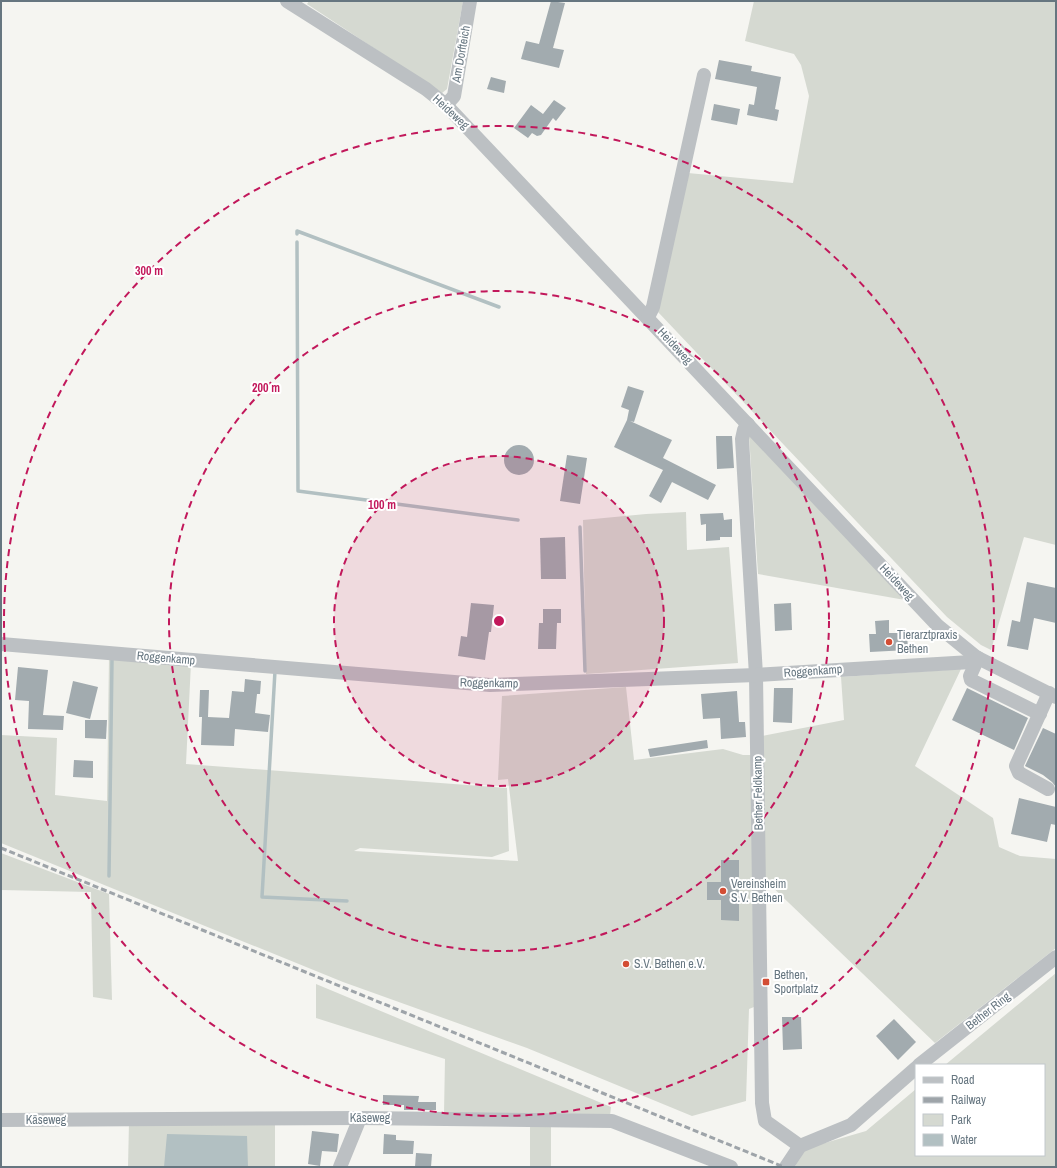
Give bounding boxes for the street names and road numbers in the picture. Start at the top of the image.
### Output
street label: Am Dorfteich [448,24,474,85]
street label: Heideweg [429,91,473,133]
street label: Heideweg [654,324,696,368]
street label: Heideweg [876,560,918,604]
street label: Roggenkamp [136,647,196,669]
street label: Roggenkamp [783,661,843,681]
street label: Roggenkamp [460,674,518,692]
street label: Bether Feldkamp [749,756,767,830]
street label: Bether Ring [962,988,1014,1033]
street label: Käseweg [350,1110,391,1126]
street label: Käseweg [26,1112,67,1128]

